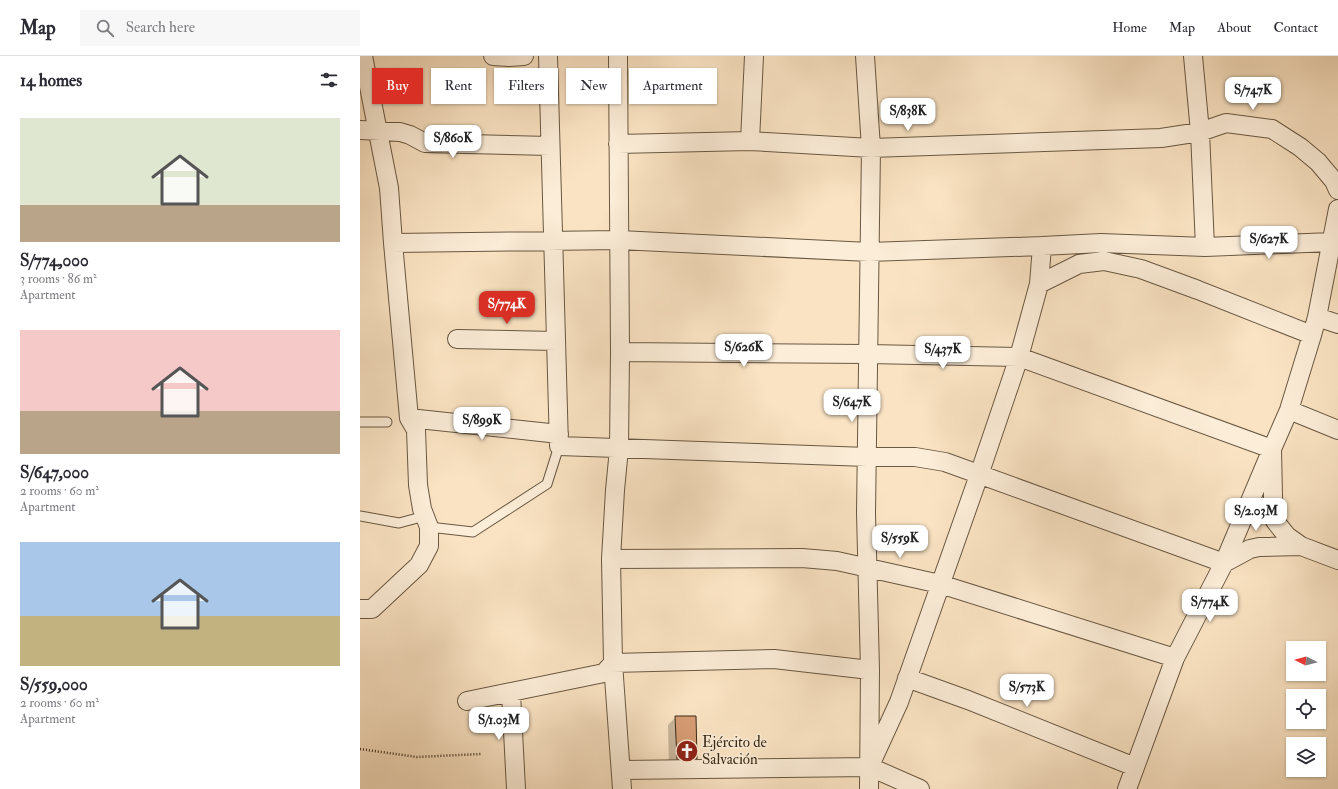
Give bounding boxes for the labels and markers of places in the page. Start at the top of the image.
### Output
pin: S/747K [1220,77,1286,111]
pin: S/838K [875,98,941,132]
pin: S/860K [420,125,486,159]
pin: S/627K [1236,226,1302,260]
pin: S/774K [474,291,540,325]
pin: S/626K [711,334,777,368]
pin: S/437K [910,336,976,370]
pin: S/647K [819,389,885,423]
pin: S/899K [449,407,515,441]
pin: S/2.03M [1219,498,1293,532]
pin: S/559K [867,525,933,559]
pin: S/774K [1177,589,1243,623]
pin: S/573K [994,674,1060,708]
pin: S/1.03M [462,707,536,741]
place label: Ejército de Salvación [702,733,767,769]
church icon: Ejército de Salvación [674,738,700,764]

